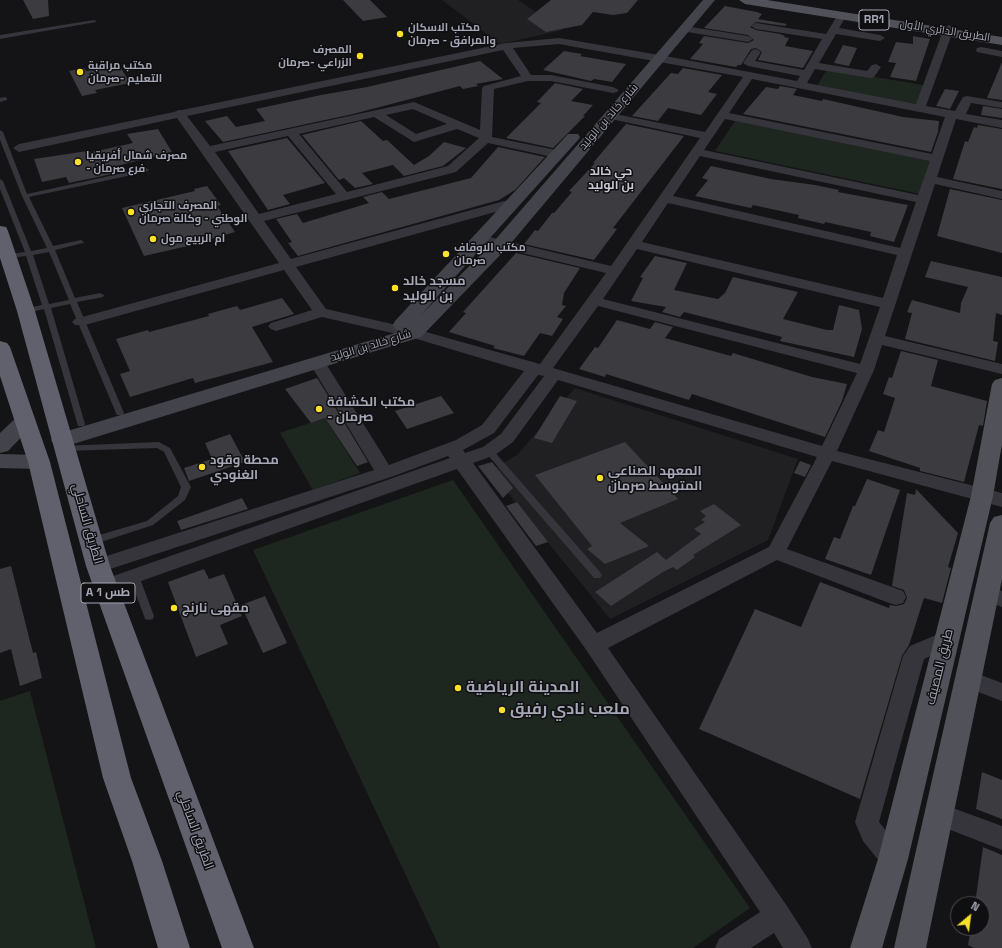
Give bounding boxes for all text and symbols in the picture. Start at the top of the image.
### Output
road number: RR1 [859,10,889,30]
street label: الطريق الدائري الأول [899,17,991,45]
place label: مكتب الاسكان والمرافق - صرمان [408,21,496,47]
marker: مكتب الاسكان والمرافق - صرمان [395,29,405,39]
place label: المصرف الزراعي -صرمان [278,43,352,69]
marker: المصرف الزراعي -صرمان [355,51,365,61]
place label: مكتب مراقبة التعليم -صرمان [88,59,162,85]
marker: مكتب مراقبة التعليم -صرمان [75,67,85,77]
street label: شارع خالد بن الوليد [577,81,641,153]
place label: مصرف شمال أفريقيا - فرع صرمان [86,149,187,175]
marker: مصرف شمال أفريقيا - فرع صرمان [73,157,83,167]
district label: حي خالد بن الوليد [588,165,634,193]
place label: المصرف التجاري الوطني - وكالة صرمان [139,199,247,225]
marker: المصرف التجاري الوطني - وكالة صرمان [126,207,136,217]
place label: ام الربيع مول [161,232,225,246]
marker: ام الربيع مول [148,234,158,244]
place label: مكتب الاوقاف صرمان [454,241,526,267]
marker: مكتب الاوقاف صرمان [441,249,451,259]
place label: مسجد خالد بن الوليد [403,273,466,304]
marker: مسجد خالد بن الوليد [390,283,400,293]
street label: شارع خالد بن الوليد [329,328,413,364]
place label: مكتب الكشافة - صرمان [327,394,415,425]
marker: مكتب الكشافة - صرمان [314,404,324,414]
place label: محطة وقود الغنودي [210,452,279,483]
marker: محطة وقود الغنودي [197,462,207,472]
place label: المعهد الصناعي المتوسط صرمان [608,463,702,494]
marker: المعهد الصناعي المتوسط صرمان [595,473,605,483]
street label: الطريق الساحلي [68,482,106,566]
road number: A 1 طس [81,583,135,603]
place label: مقهى نارنج [182,600,249,616]
marker: مقهى نارنج [169,603,179,613]
street label: طريق المصيف [923,628,957,706]
place label: المدينة الرياضية [466,678,580,698]
marker: المدينة الرياضية [453,683,463,693]
place label: ملعب نادي رفيق [510,700,630,720]
marker: ملعب نادي رفيق [497,705,507,715]
street label: الطريق الساحلي [173,788,217,872]
north arrow [950,896,990,936]
text: N [969,898,982,914]

